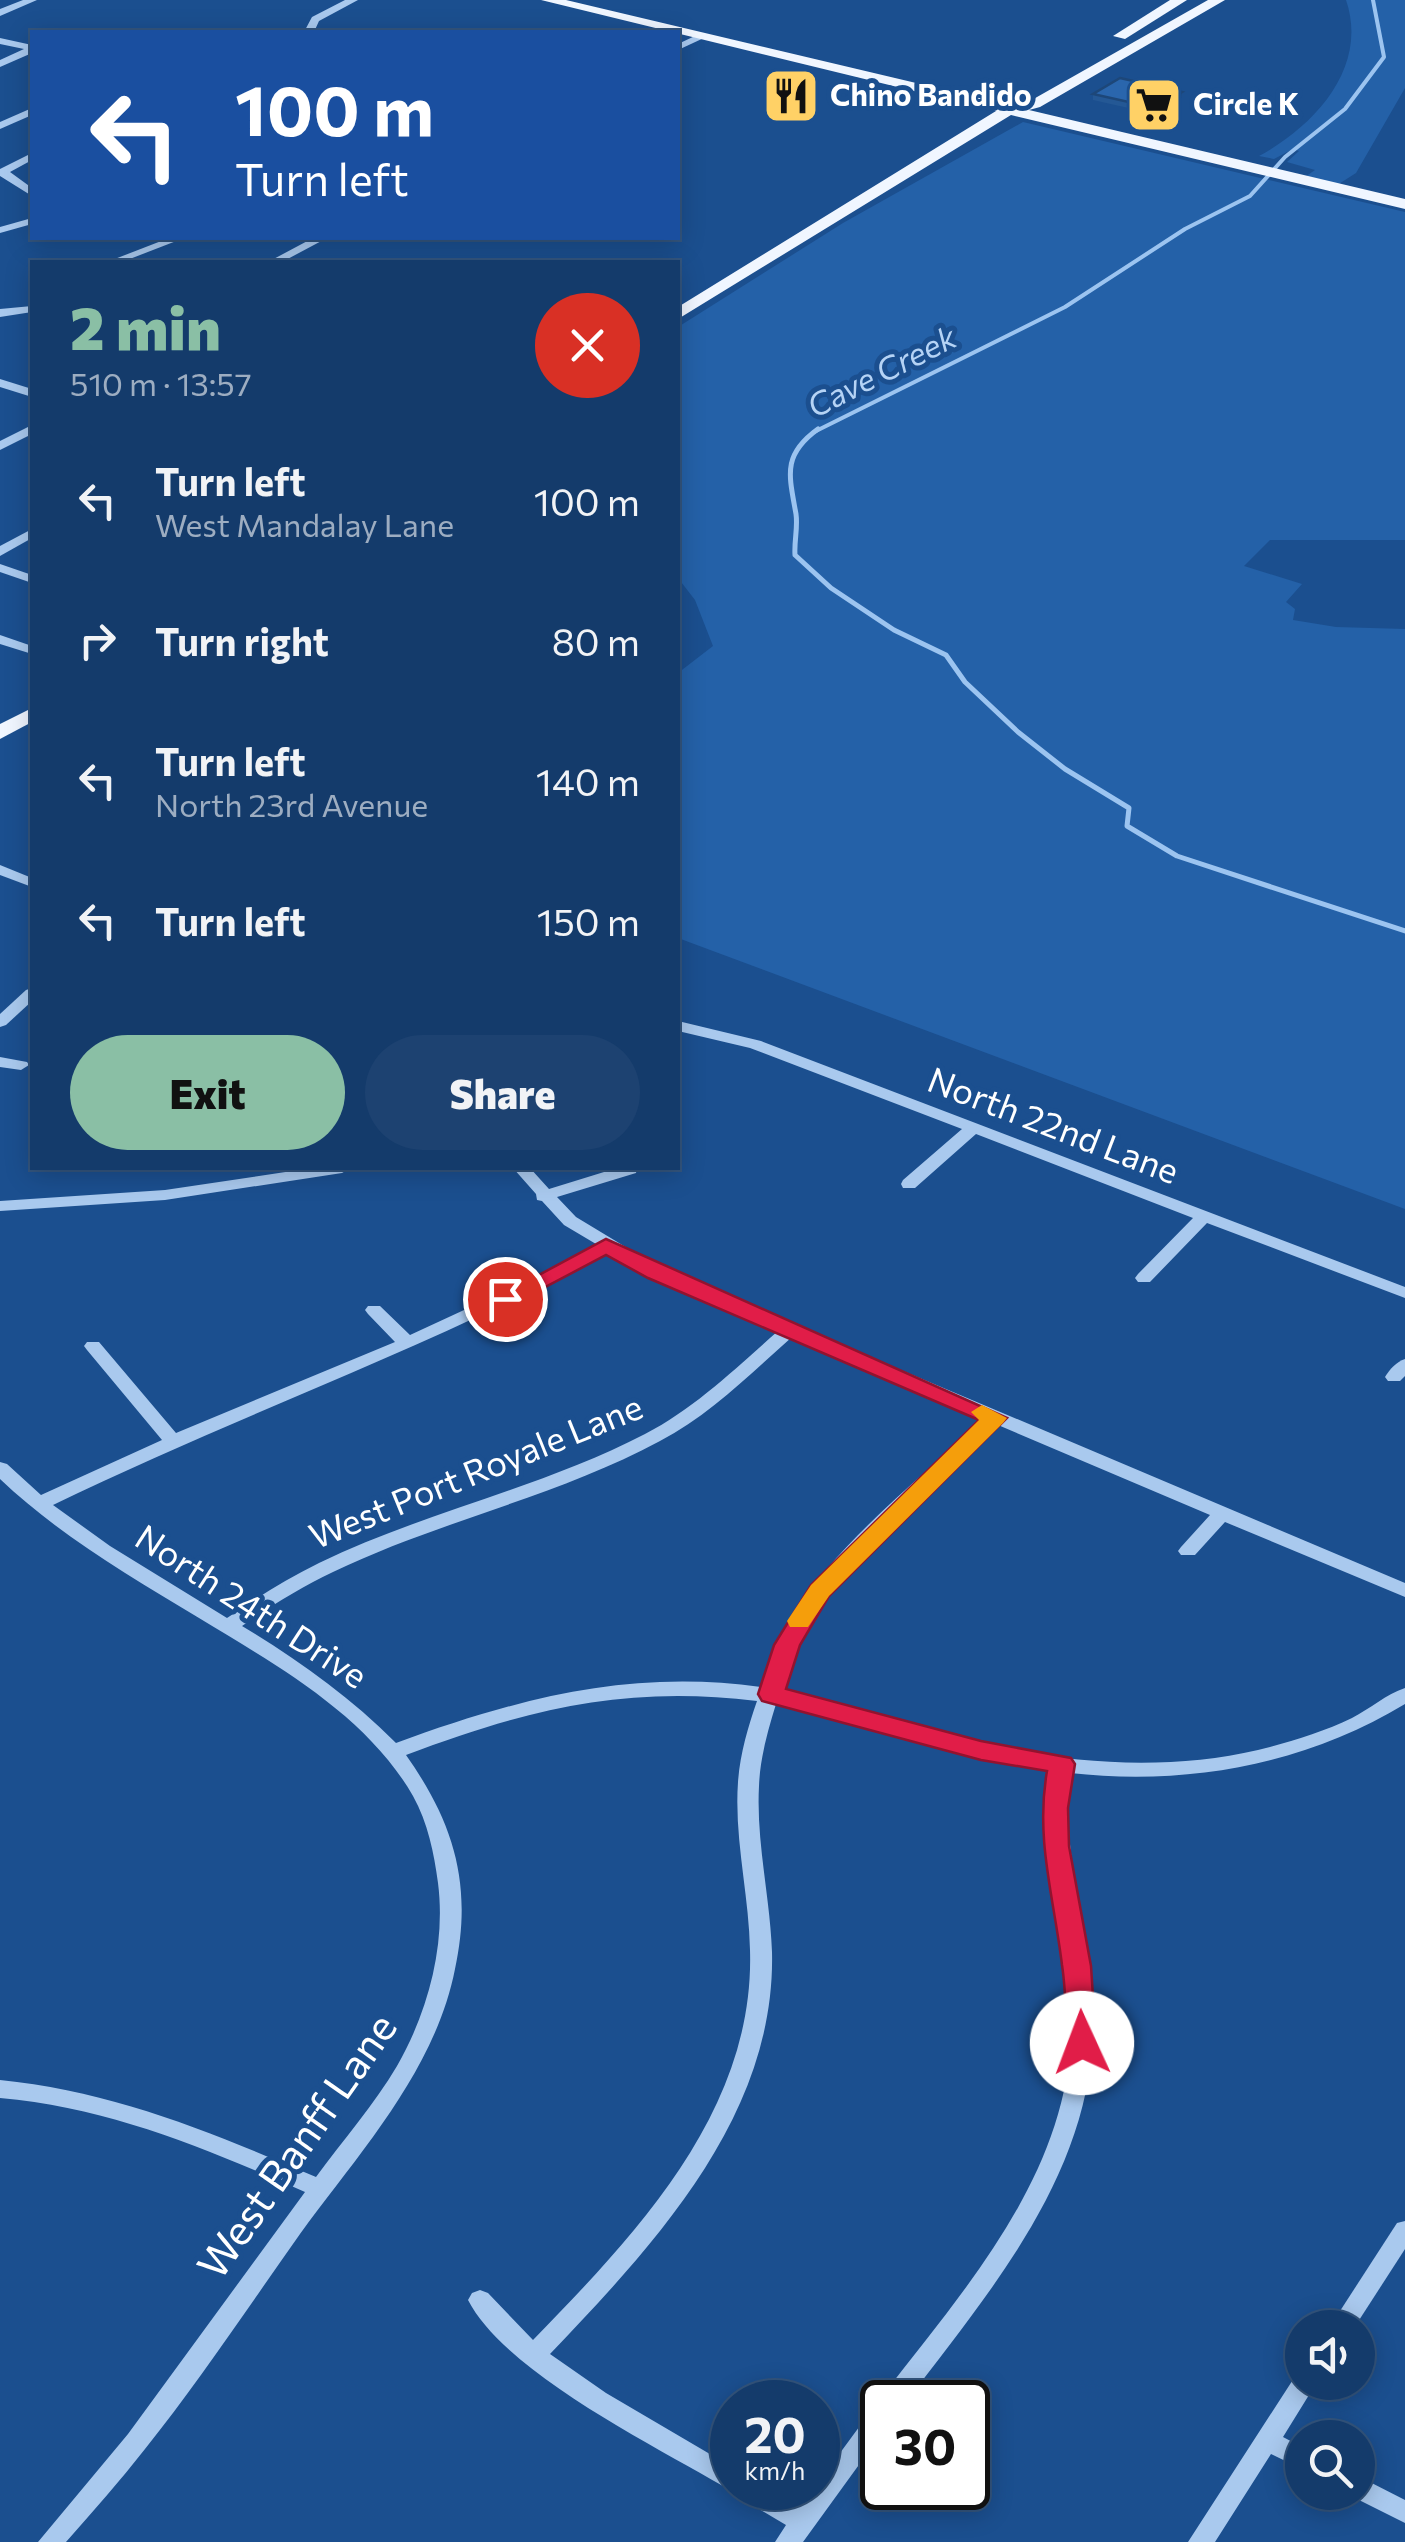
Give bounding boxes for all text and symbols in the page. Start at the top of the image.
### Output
text: 100 m [235,65,434,150]
restaurant icon: Chino Bandido [761,66,821,126]
icon: left [70,70,200,200]
place label: Chino Bandido [830,75,1032,112]
supermarket icon: Circle K [1124,75,1184,135]
place label: Circle K [1193,84,1299,121]
text: Turn left [235,150,409,205]
text: 2 min [70,289,221,362]
button: close [535,293,640,398]
water label: Cave Creek [800,315,963,425]
text: 510 m · 13:57 [70,363,252,403]
text: Turn left [155,457,306,504]
icon: left [70,473,125,528]
text: 100 m [534,477,640,524]
text: West Mandalay Lane [155,504,454,544]
icon: right [70,613,125,668]
text: Turn right [155,617,329,664]
text: 80 m [552,617,640,664]
text: Turn left [155,737,306,784]
icon: left [70,753,125,808]
text: 140 m [536,757,640,804]
text: North 23rd Avenue [155,784,428,824]
icon: left [70,893,125,948]
text: Turn left [155,897,306,944]
text: 150 m [537,897,640,944]
button: Exit [70,1035,345,1150]
button: Share [365,1035,640,1150]
street label: North 22nd Lane [922,1056,1185,1191]
pin [463,1257,548,1342]
icon: arrive [478,1272,533,1327]
street label: West Port Royale Lane [302,1383,648,1556]
street label: North 24th Drive [128,1514,376,1696]
position arrow [1030,1991,1134,2095]
street label: West Banff Lane [185,2002,406,2288]
map controls [1285,2310,1375,2510]
button: sound [1285,2310,1375,2400]
speed limit sign: 30 [860,2380,990,2510]
text: 20 [744,2402,806,2463]
button: search [1285,2420,1375,2510]
text: km/h [745,2455,805,2485]

